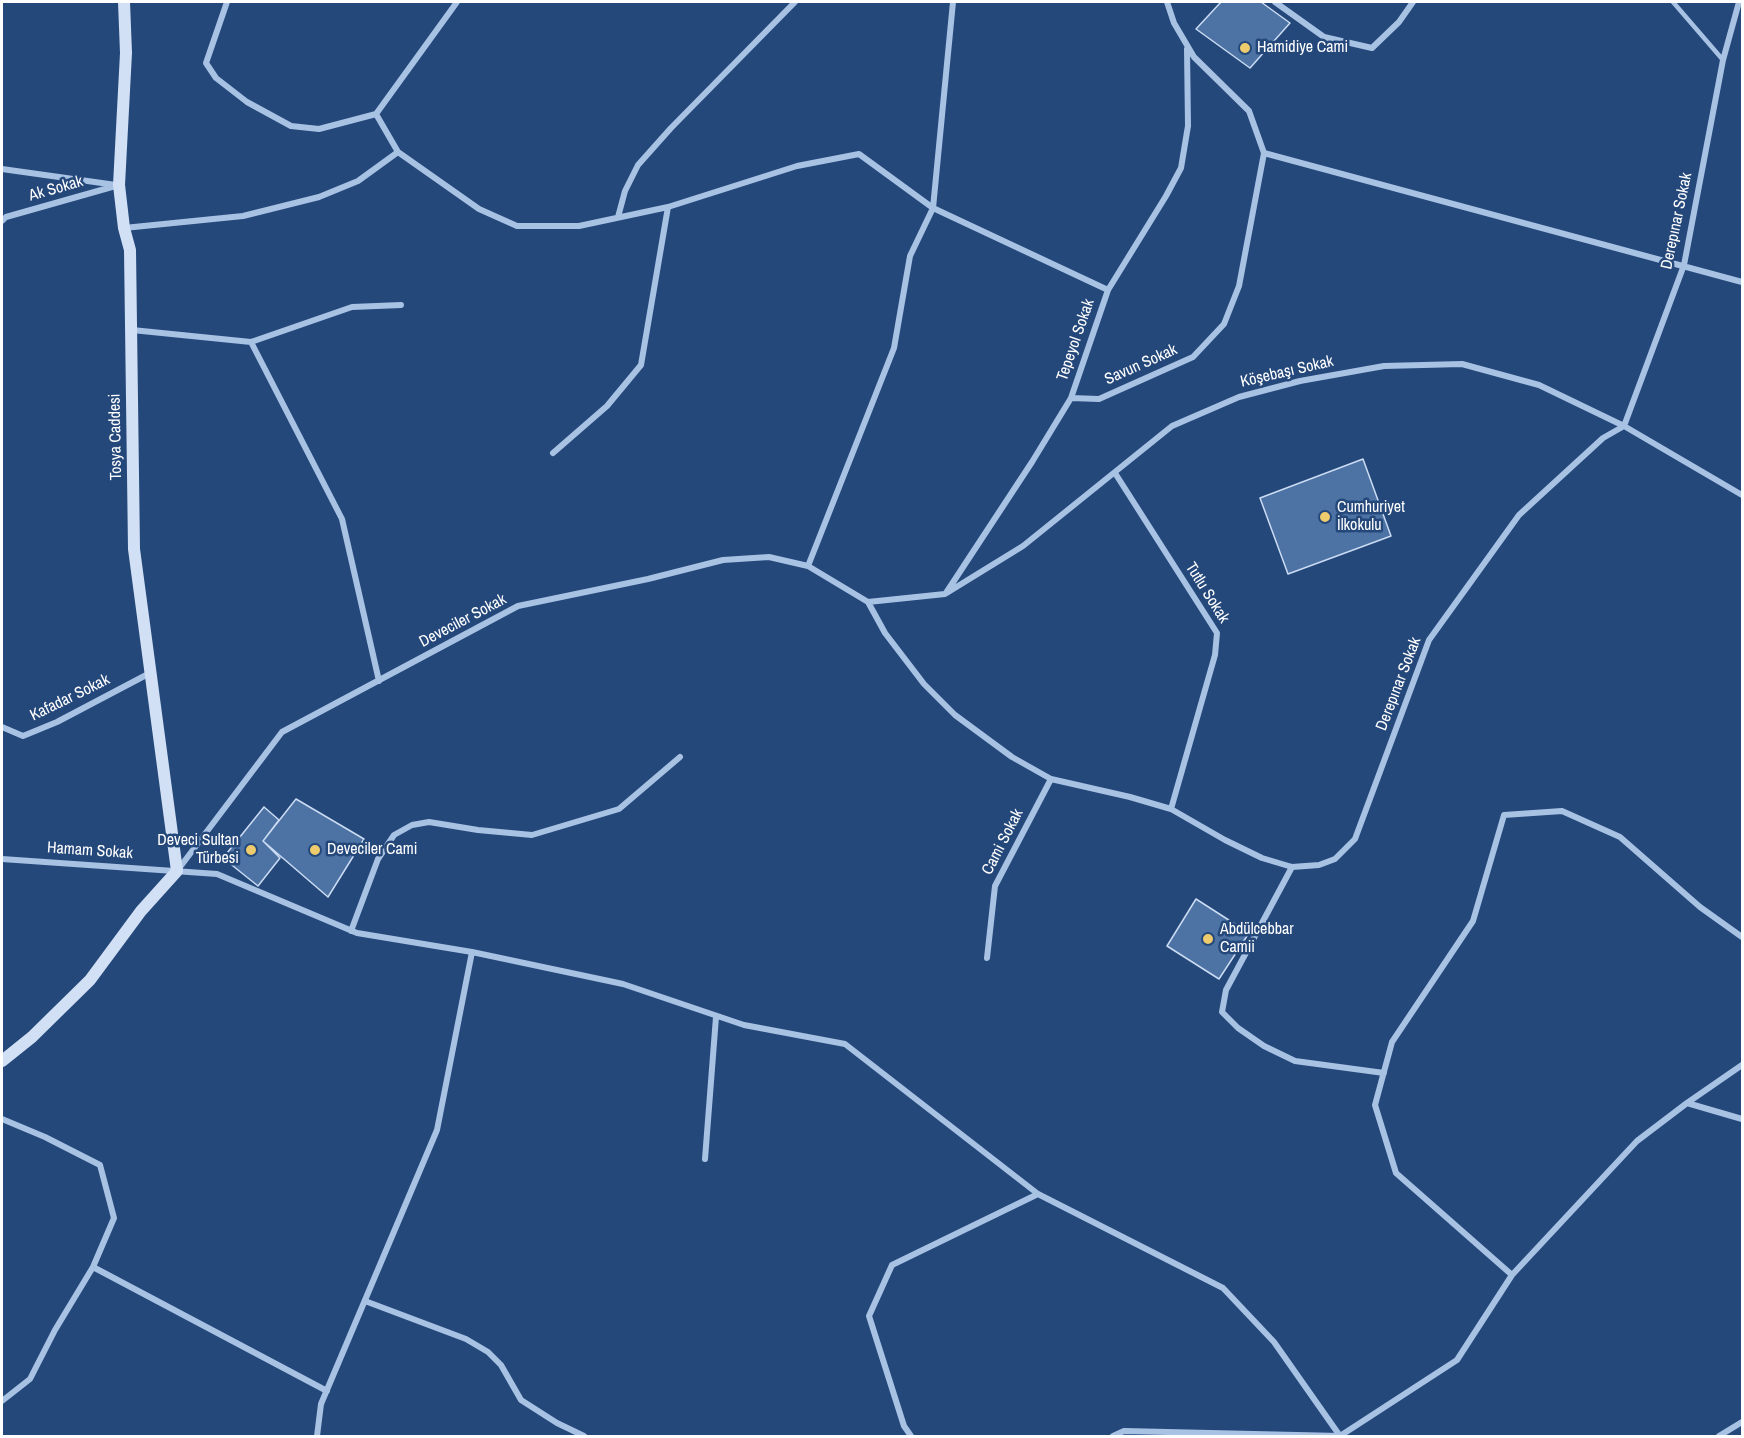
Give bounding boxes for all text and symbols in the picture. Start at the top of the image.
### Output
place label: Hamidiye Cami [1257,38,1348,58]
marker: Hamidiye Cami [1238,41,1252,55]
street label: Derepınar Sokak [1657,171,1697,271]
street label: Ak Sokak [27,172,85,206]
street label: Tepeyol Sokak [1053,297,1099,383]
street label: Savun Sokak [1102,341,1180,389]
street label: Köşebaşı Sokak [1239,352,1335,392]
street label: Tosya Caddesi [106,393,126,481]
place label: Cumhuriyet İlkokulu [1337,498,1405,536]
marker: Cumhuriyet İlkokulu [1318,510,1332,524]
street label: Tutlu Sokak [1181,559,1233,627]
street label: Deveciler Sokak [416,590,510,652]
street label: Derepınar Sokak [1372,635,1426,733]
street label: Kafadar Sokak [27,671,113,725]
street label: Cami Sokak [978,806,1028,878]
place label: Deveci Sultan Türbesi [157,831,239,869]
street label: Hamam Sokak [46,838,134,864]
place label: Deveciler Cami [327,840,417,860]
marker: Deveci Sultan Türbesi [244,843,258,857]
marker: Deveciler Cami [308,843,322,857]
place label: Abdülcebbar Camii [1220,920,1294,958]
marker: Abdülcebbar Camii [1201,932,1215,946]

